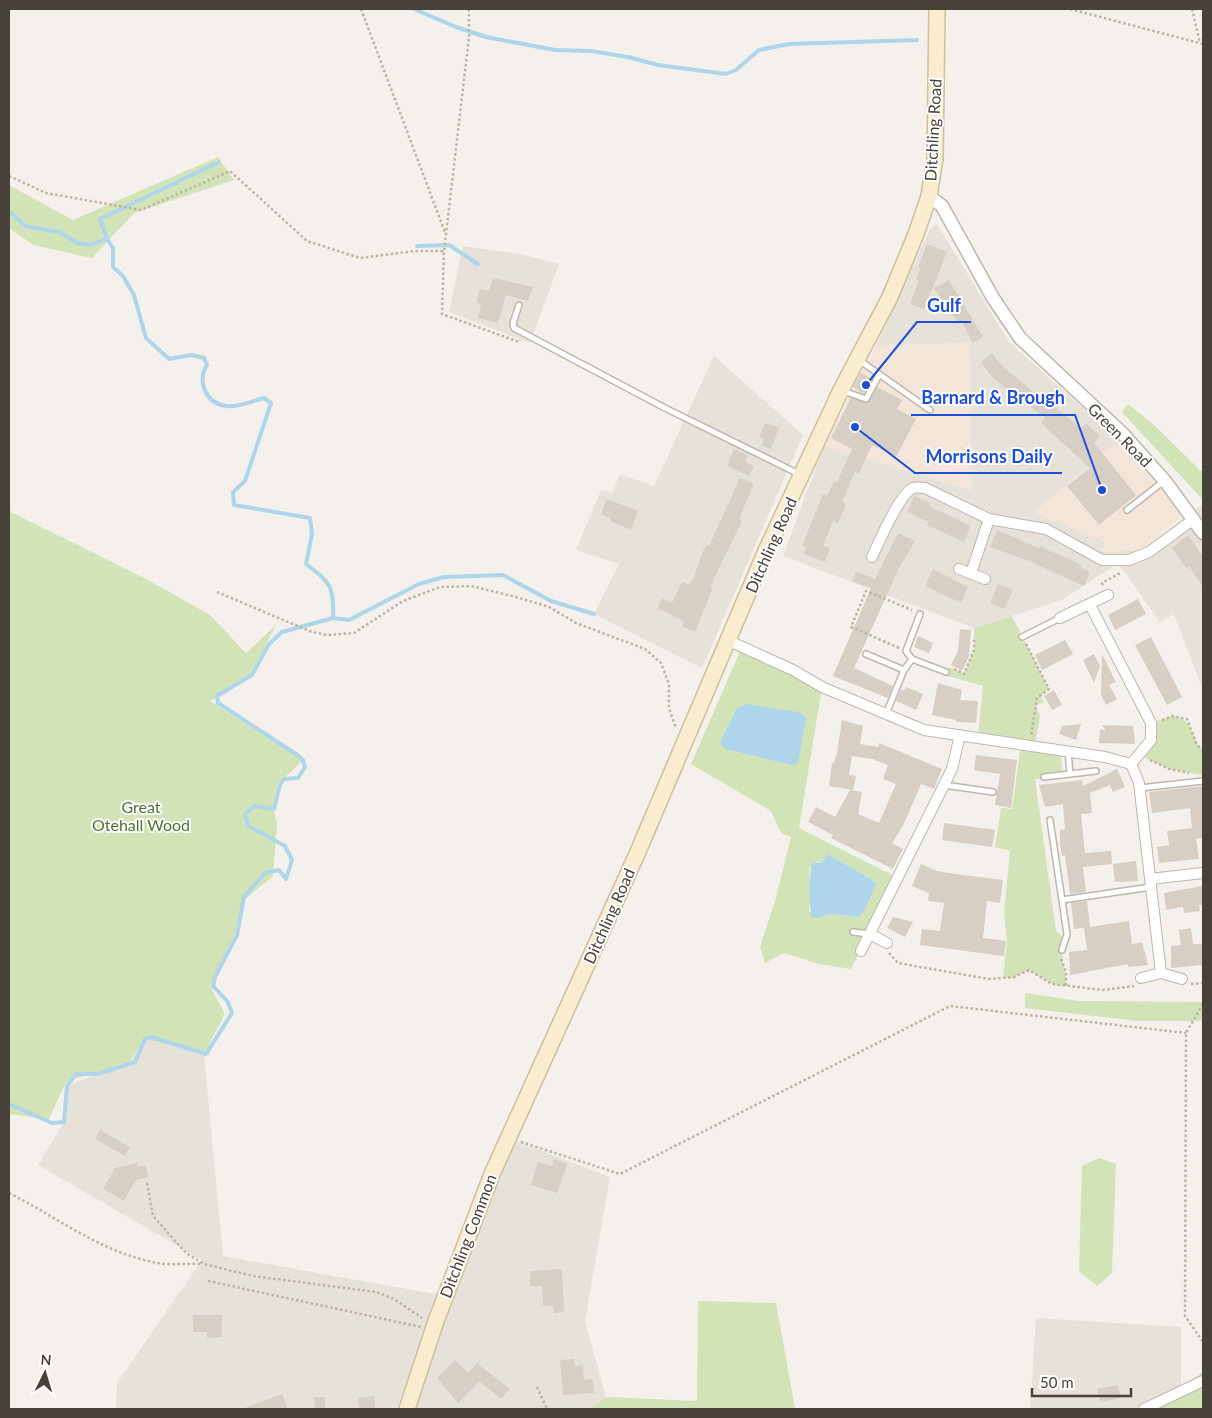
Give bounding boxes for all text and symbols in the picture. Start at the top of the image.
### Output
street label: Ditchling Road [920,78,945,182]
callout: Gulf [917,289,971,322]
text: Gulf [927,294,962,316]
callout: Barnard & Brough [911,382,1075,415]
text: Barnard & Brough [921,386,1065,408]
street label: Green Road [1084,399,1156,471]
callout: Morrisons Daily [915,440,1062,473]
text: Morrisons Daily [926,445,1053,467]
street label: Ditchling Road [741,494,800,596]
park label: Great Otehall Wood [92,797,190,834]
street label: Ditchling Road [579,865,638,967]
street label: Ditchling Common [435,1171,500,1300]
north arrow [20,1348,70,1398]
text: N [40,1351,52,1368]
scale bar [1032,1366,1131,1398]
text: 50 m [1040,1373,1074,1391]

